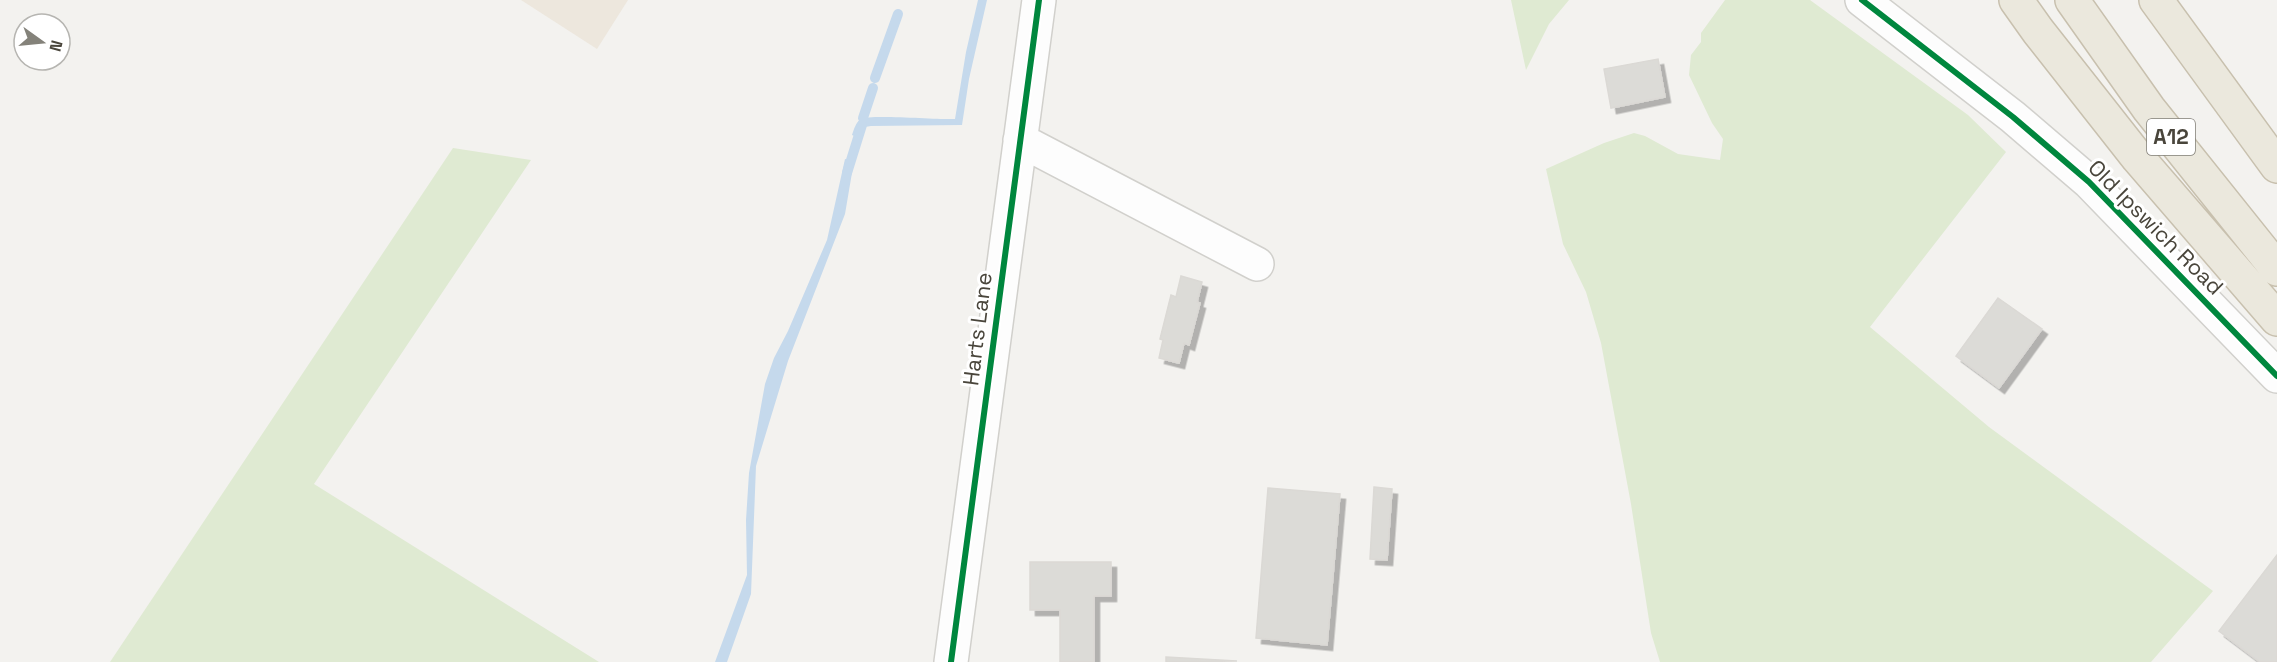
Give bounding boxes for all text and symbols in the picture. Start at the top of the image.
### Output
north arrow [12,12,72,72]
text: N [44,38,68,54]
road number: A12 [2147,119,2195,155]
street label: Old Ipswich Road [2082,153,2230,301]
street label: Harts Lane [956,271,998,387]

